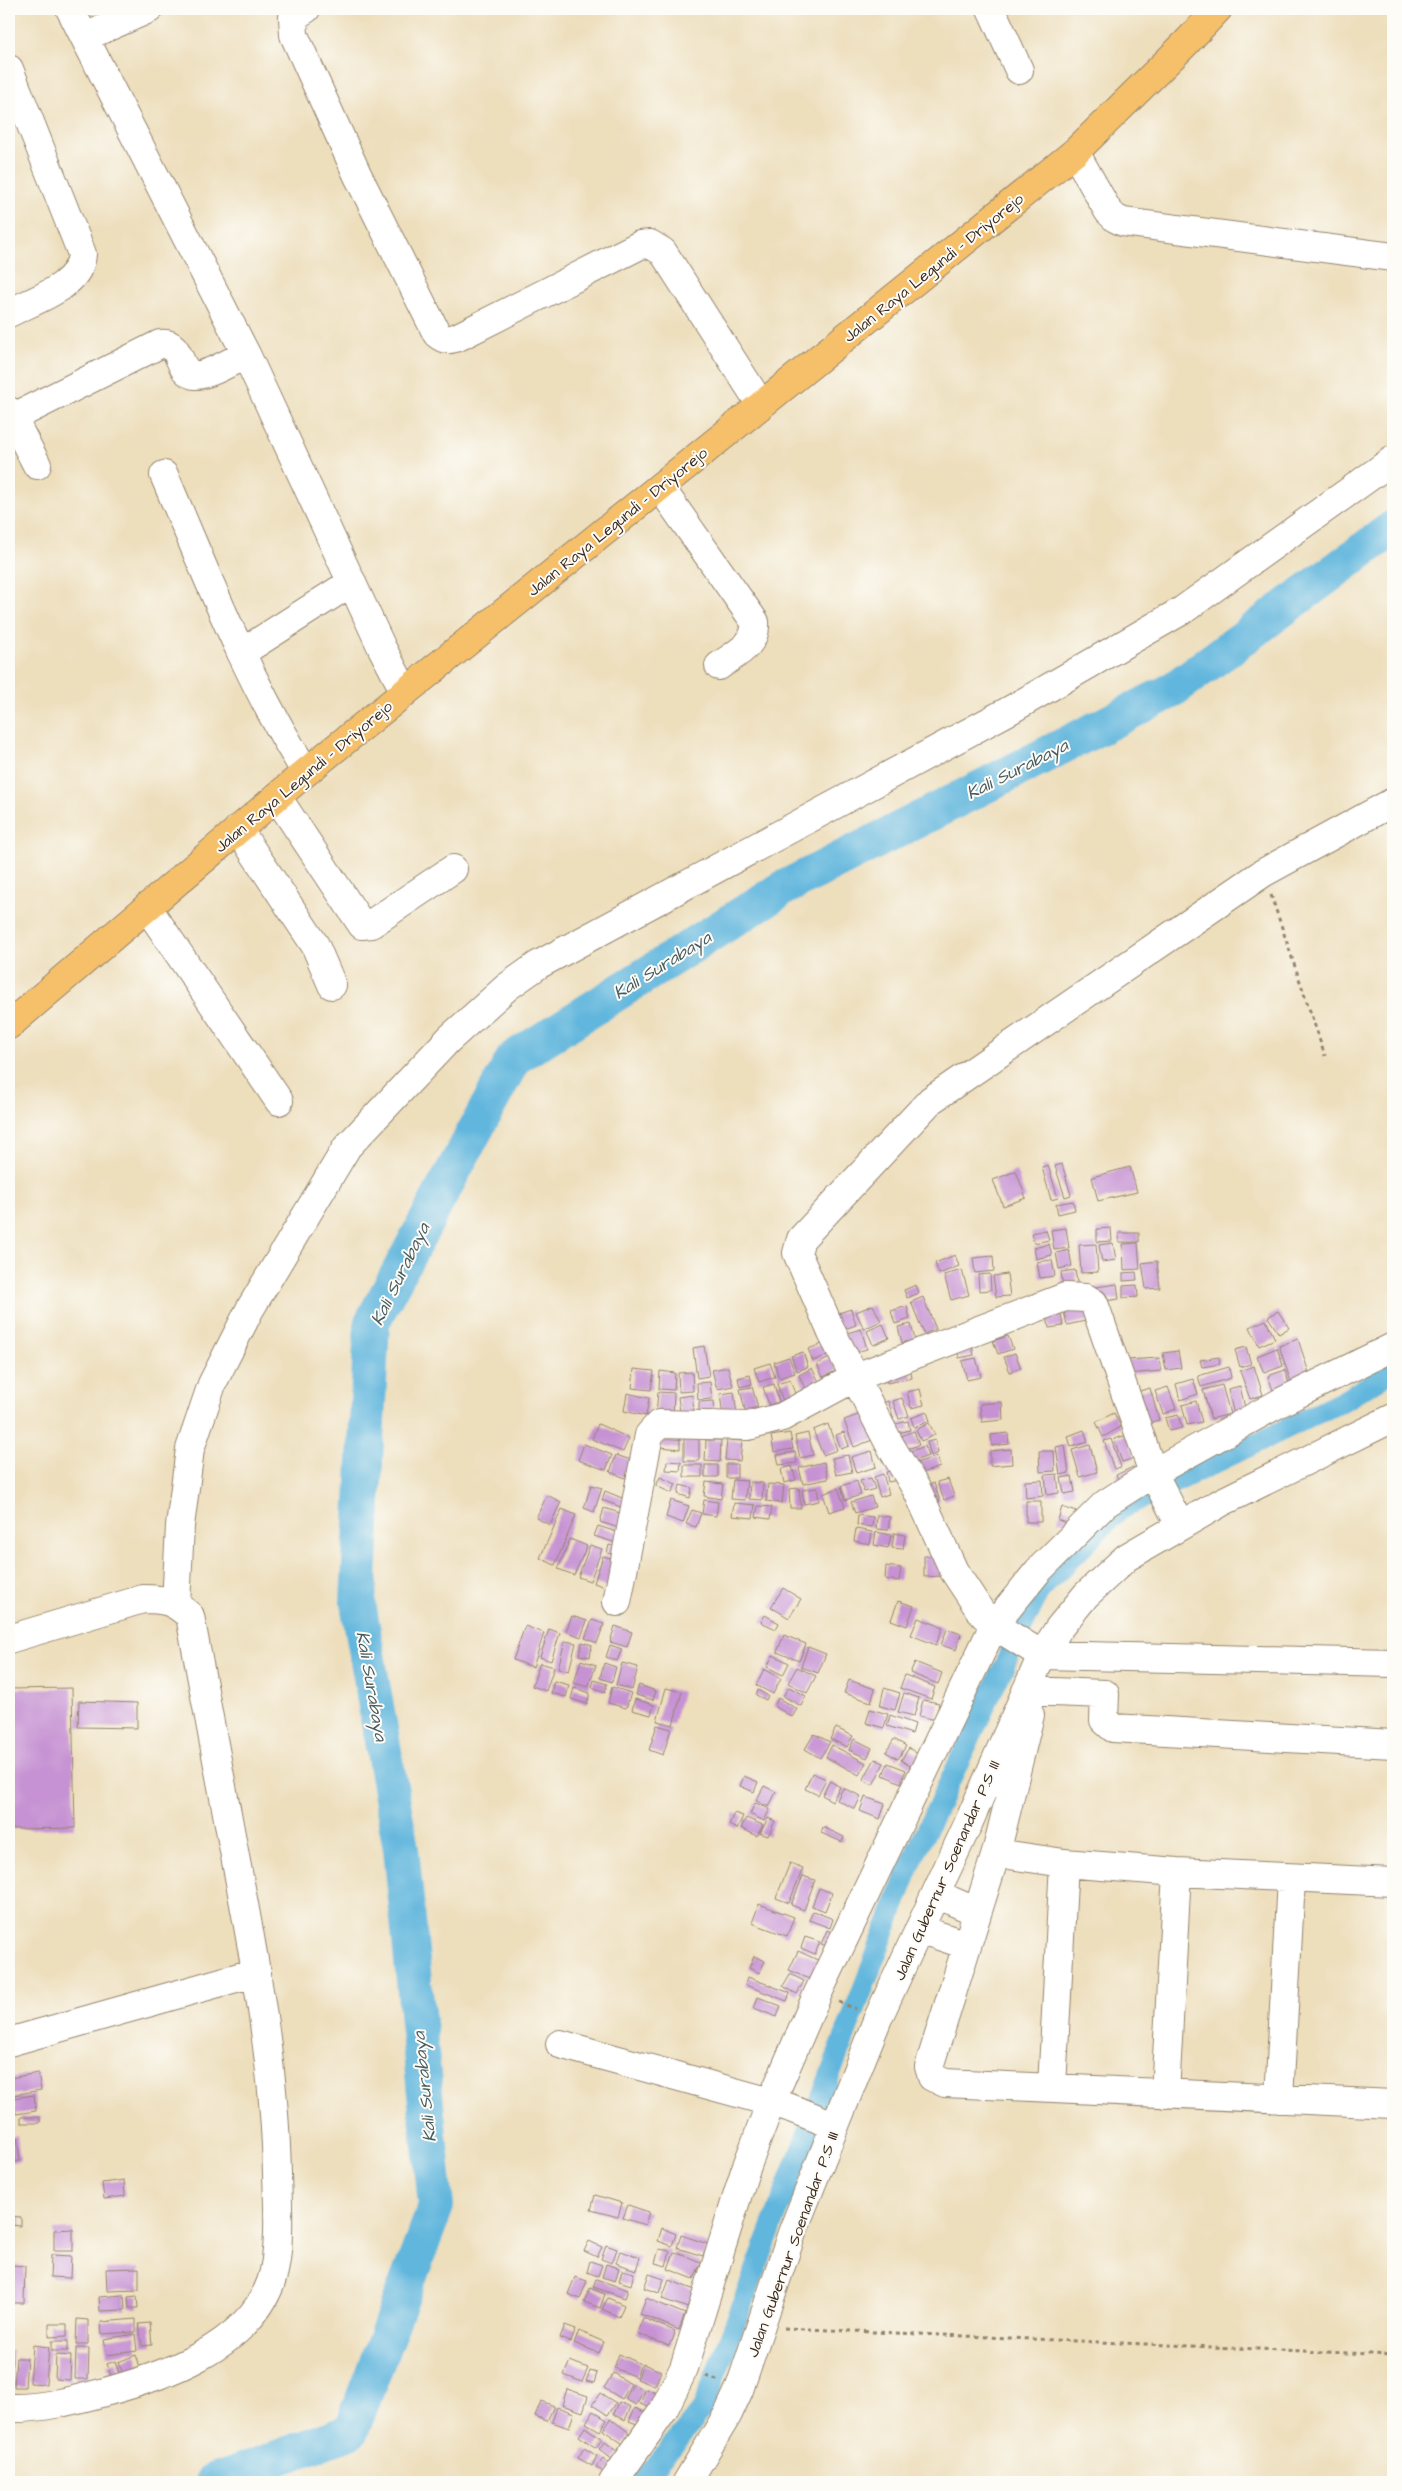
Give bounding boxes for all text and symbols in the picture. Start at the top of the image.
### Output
street label: Jalan Raya Legundi - Driyorejo [839,188,1029,348]
street label: Jalan Raya Legundi - Driyorejo [523,442,713,602]
street label: Jalan Raya Legundi - Driyorejo [210,696,398,859]
water label: Kali Surabaya [962,733,1074,807]
water label: Kali Surabaya [609,925,717,1006]
water label: Kali Surabaya [365,1218,437,1330]
water label: Kali Surabaya [349,1629,394,1744]
street label: Jalan Gubernur Soenandar P.S III [888,1757,1006,1984]
water label: Kali Surabaya [406,2030,444,2143]
street label: Jalan Gubernur Soenandar P.S III [742,2128,844,2360]

